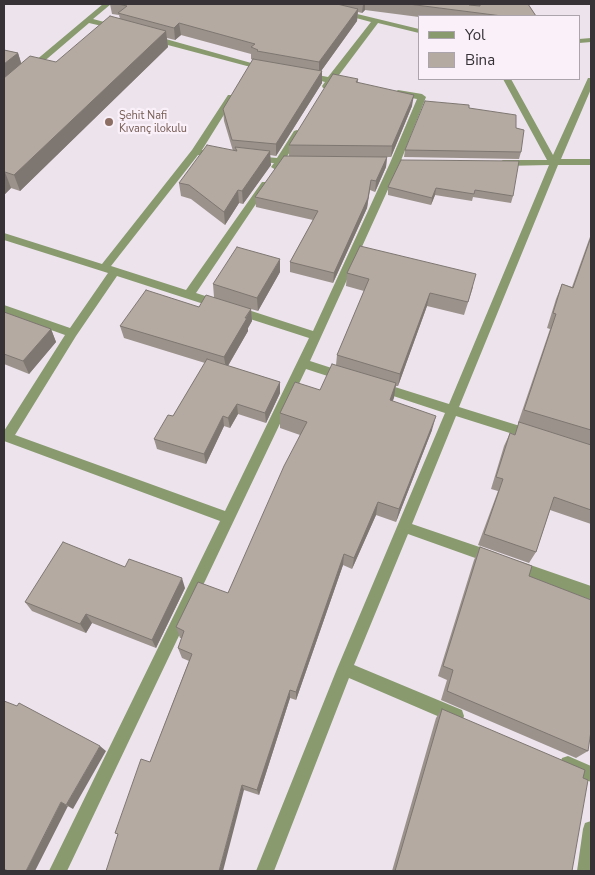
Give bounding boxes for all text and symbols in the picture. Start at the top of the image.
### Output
legend [418,15,580,80]
text: Yol [465,25,486,45]
text: Bina [465,50,495,70]
place label: Şehit Nafi Kıvanç ilokulu [119,109,187,135]
marker: Şehit Nafi Kıvanç ilokulu [103,116,115,128]

